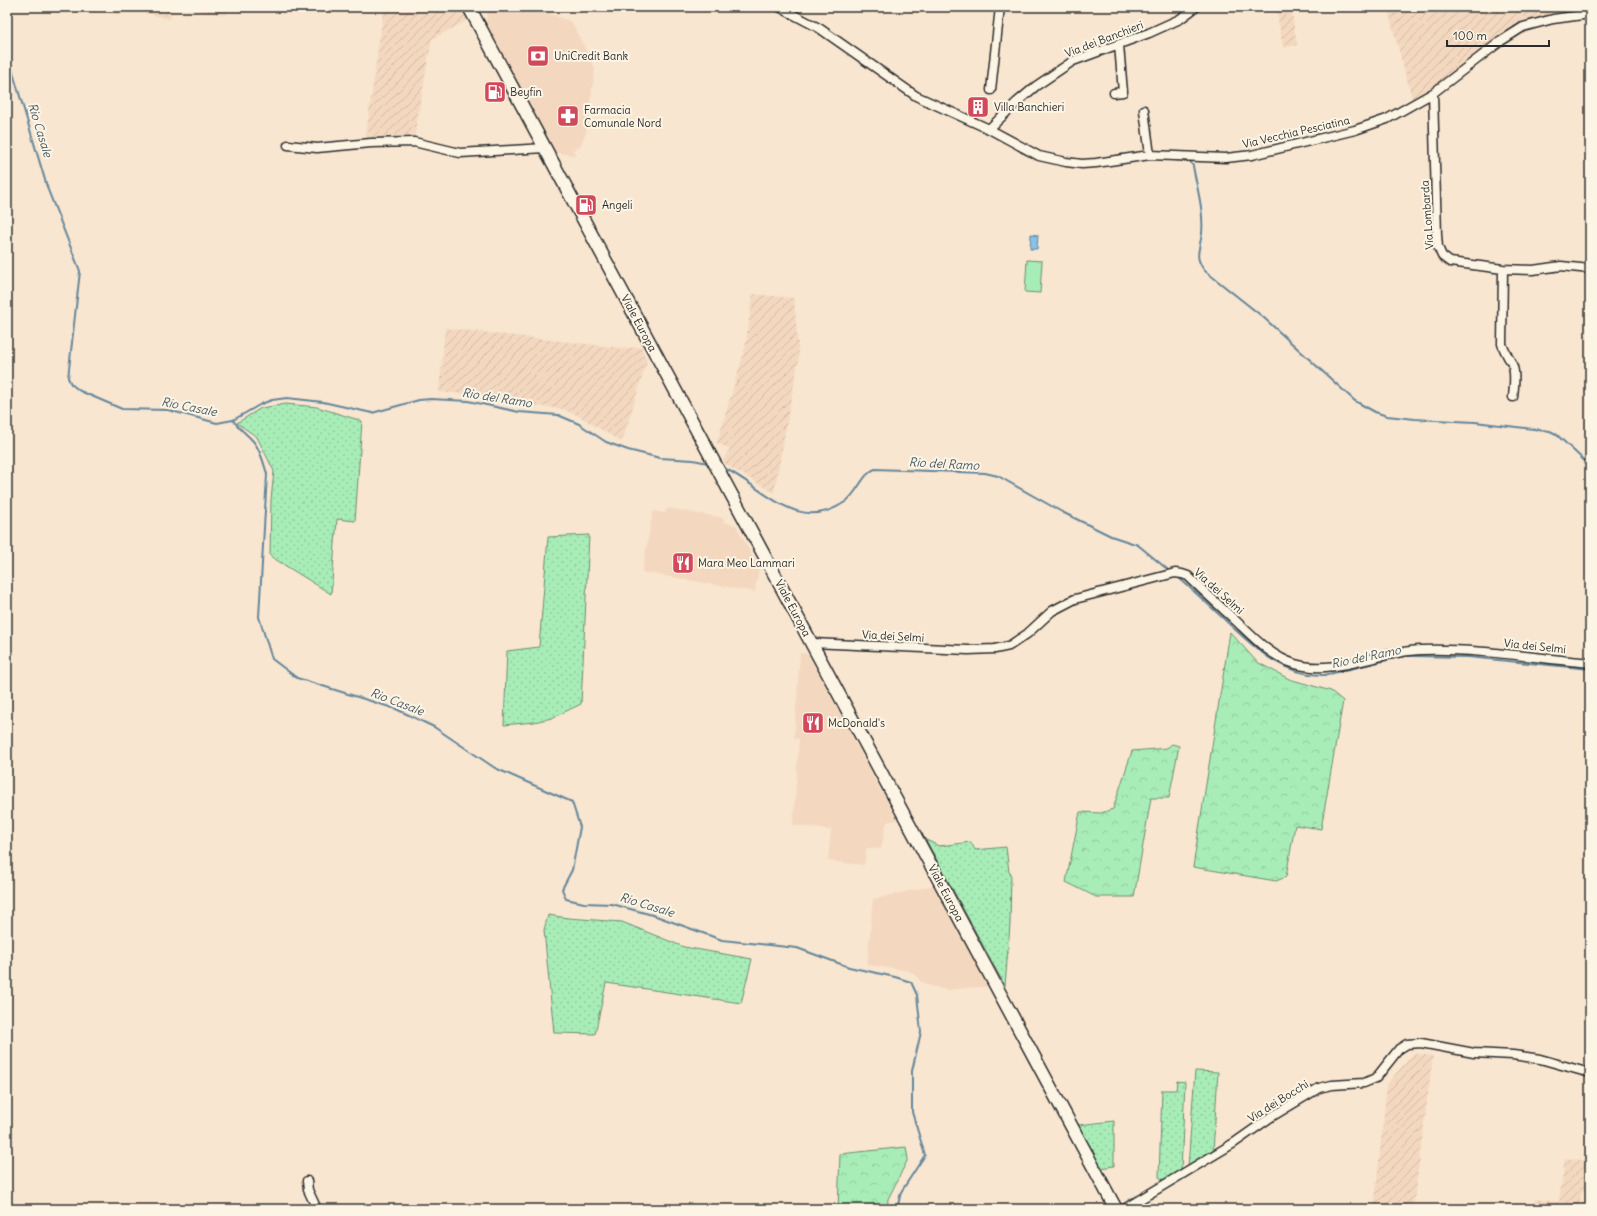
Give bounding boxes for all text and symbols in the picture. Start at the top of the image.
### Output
street label: Via dei Banchieri [1063,18,1145,60]
scale bar [1447,22,1549,48]
text: 100 m [1453,28,1487,43]
bank icon: UniCredit Bank [525,43,551,69]
place label: UniCredit Bank [554,49,629,63]
fuel station icon: Beyfin [482,79,508,105]
place label: Beyfin [510,85,542,99]
building icon: Villa Banchieri [965,94,991,120]
place label: Villa Banchieri [994,100,1064,114]
water label: Rio Casale [25,101,56,160]
pharmacy icon: Farmacia Comunale Nord [555,103,581,129]
place label: Farmacia Comunale Nord [584,103,662,130]
street label: Via Vecchia Pesciatina [1241,113,1351,151]
street label: Via Lombarda [1418,180,1436,250]
fuel station icon: Angeli [573,192,599,218]
place label: Angeli [602,198,632,212]
street label: Viale Europa [618,292,660,354]
water label: Rio del Ramo [461,385,534,411]
water label: Rio Casale [160,394,220,420]
water label: Rio del Ramo [908,454,981,473]
restaurant icon: Mara Meo Lammari [670,550,696,576]
place label: Mara Meo Lammari [698,556,795,570]
street label: Via dei Selmi [1191,565,1247,617]
street label: Viale Europa [772,577,814,639]
street label: Via dei Selmi [862,627,924,645]
street label: Via dei Selmi [1503,636,1567,656]
water label: Rio del Ramo [1330,642,1403,671]
water label: Rio Casale [368,684,427,719]
restaurant icon: McDonald's [800,710,826,736]
place label: McDonald's [828,716,885,730]
street label: Viale Europa [925,862,967,924]
water label: Rio Casale [618,889,678,920]
street label: Via dei Bocchi [1245,1077,1311,1125]

